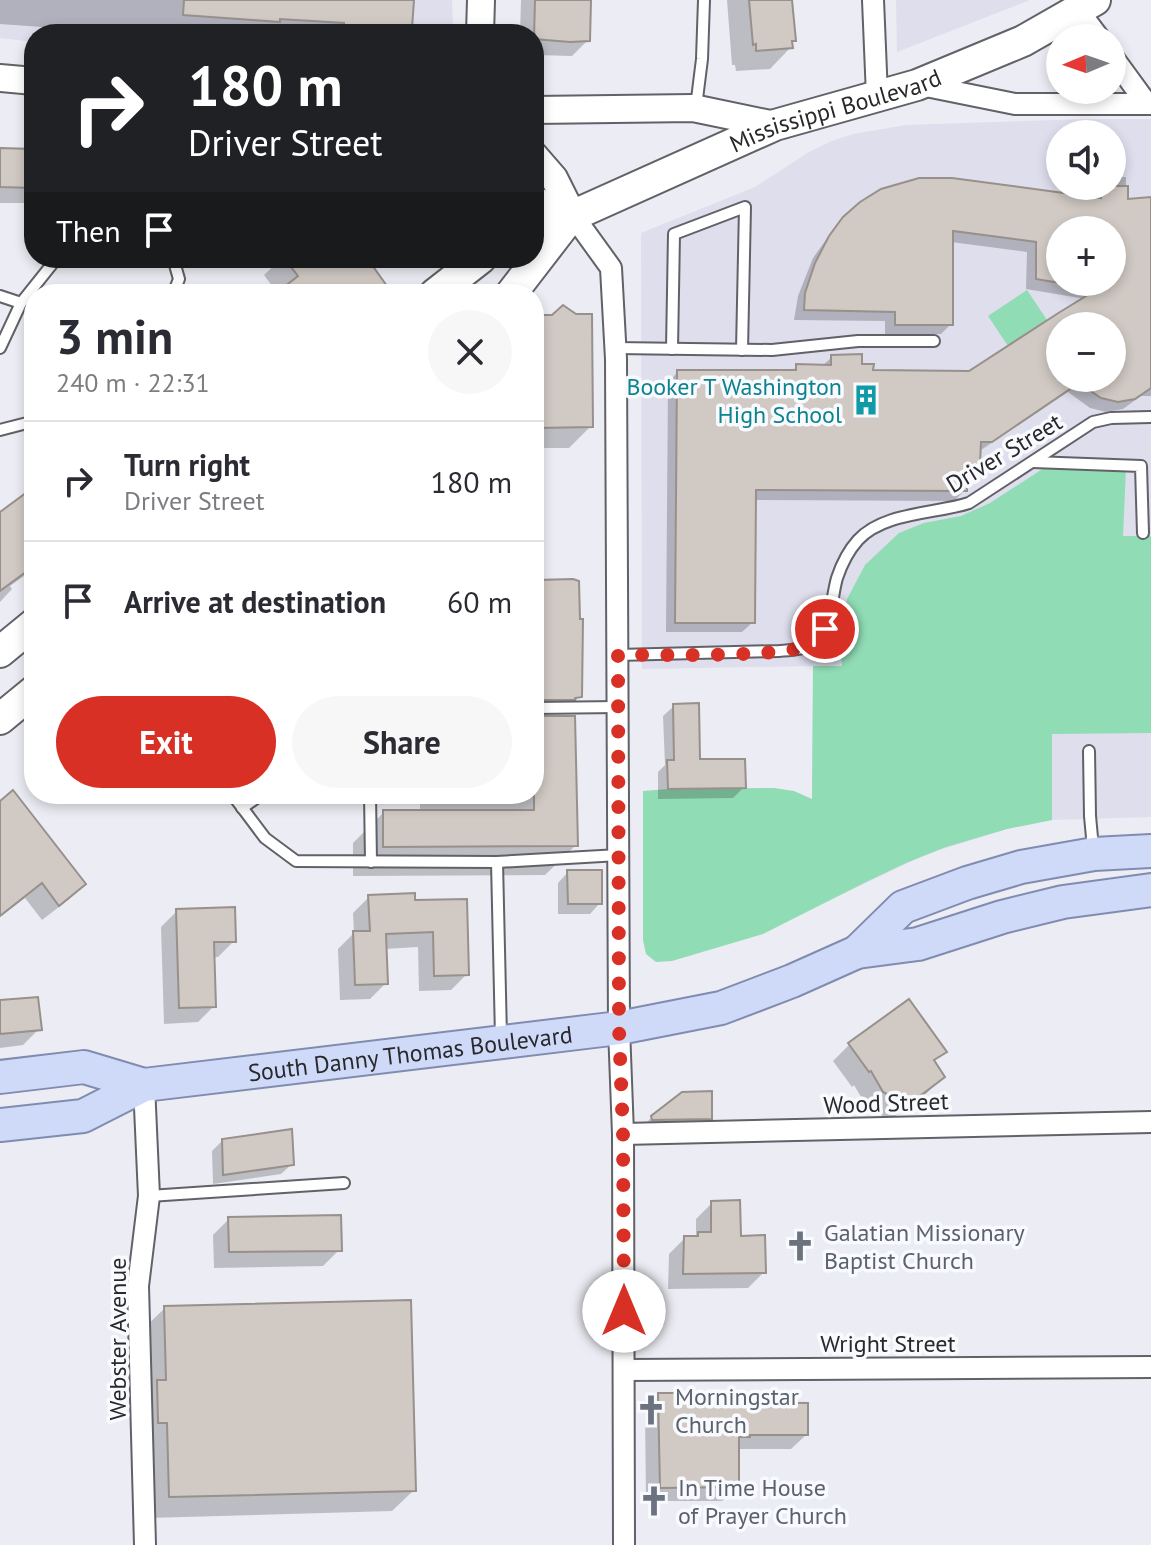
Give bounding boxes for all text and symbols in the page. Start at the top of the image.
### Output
north arrow [1046,24,1126,104]
map controls [1046,24,1126,392]
text: 180 m [188,49,343,121]
icon: right [56,56,160,160]
street label: Mississippi Boulevard [724,61,946,159]
text: Driver Street [188,119,382,166]
button: sound [1046,120,1126,200]
icon: arrive [137,208,181,252]
text: Then [56,211,121,250]
button: + [1046,216,1126,296]
text: 3 min [56,305,173,367]
button: close [428,310,512,394]
button: − [1046,312,1126,392]
text: 240 m · 22:31 [56,366,210,399]
place label: Booker T Washington High School [626,371,842,430]
building icon: Booker T Washington High School [849,383,883,417]
street label: Driver Street [940,406,1068,500]
text: Turn right [124,445,250,484]
icon: right [56,459,100,503]
text: 180 m [431,462,512,501]
text: Driver Street [124,484,264,517]
icon: arrive [56,579,100,623]
text: Arrive at destination [124,582,386,621]
text: 60 m [447,582,512,621]
pin [791,595,859,663]
icon: arrive [803,607,847,651]
button: Exit [56,696,276,788]
button: Share [292,696,512,788]
street label: South Danny Thomas Boulevard [246,1018,574,1088]
street label: Wood Street [823,1085,949,1121]
place label: Galatian Missionary Baptist Church [824,1217,1025,1276]
church icon: Galatian Missionary Baptist Church [783,1229,817,1263]
street label: Webster Avenue [102,1258,133,1420]
position arrow [582,1269,666,1353]
street label: Wright Street [820,1328,956,1359]
place label: Morningstar Church [675,1381,799,1440]
church icon: Morningstar Church [634,1393,668,1427]
place label: In Time House of Prayer Church [678,1472,847,1531]
church icon: In Time House of Prayer Church [637,1484,671,1518]

